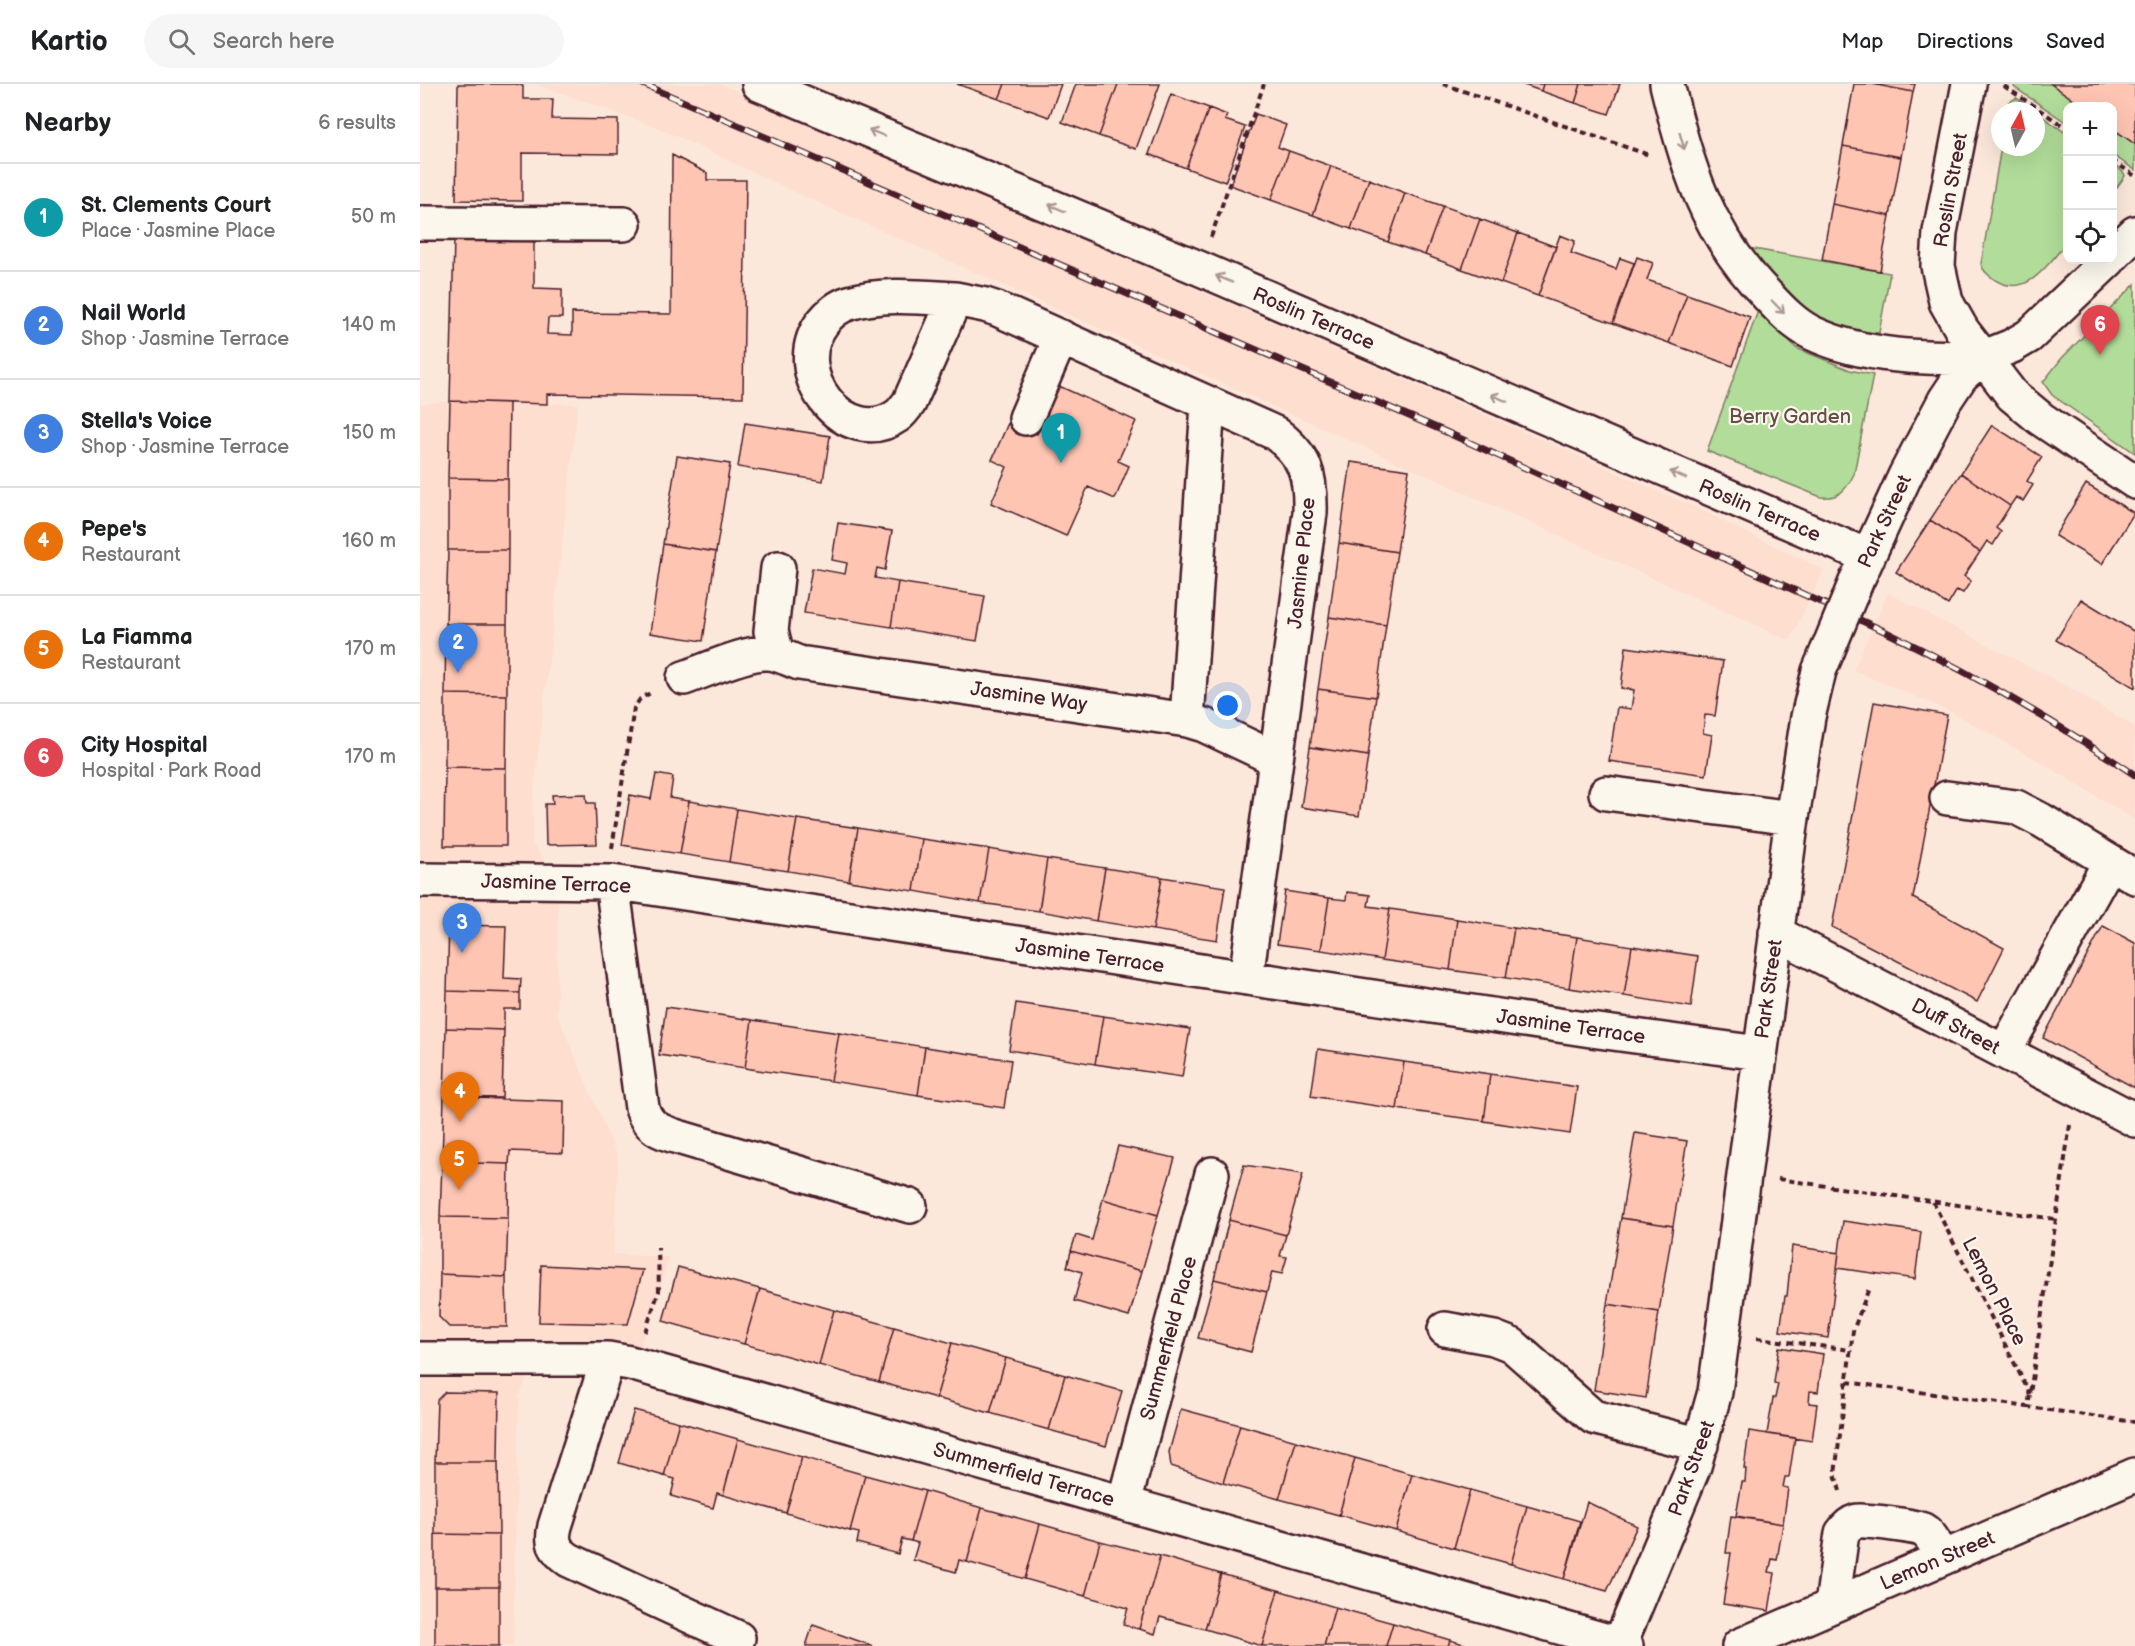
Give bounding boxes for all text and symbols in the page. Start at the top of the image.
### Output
search box [144,14,564,68]
text: Kartio [30,25,108,58]
icon: search [165,25,198,58]
text: Search here [213,28,335,55]
text: Map [1841,29,1884,54]
text: Directions [1917,29,2013,54]
text: Saved [2046,29,2105,54]
north arrow [1991,102,2045,156]
map controls [2063,102,2117,264]
button: + [2063,102,2117,156]
text: Nearby [24,108,111,139]
text: 6 results [318,111,396,135]
one-way arrow [869,127,887,138]
one-way arrow [1677,131,1688,150]
street label: Roslin Street [1929,131,1973,249]
button: − [2063,156,2117,210]
text: St. Clements Court [81,192,271,219]
one-way arrow [1049,202,1067,214]
text: 1 [39,205,48,229]
text: 50 m [351,205,396,229]
button: locate [2063,210,2117,264]
text: Place · Jasmine Place [81,219,275,243]
one-way arrow [1215,272,1233,283]
street label: Roslin Terrace [1249,282,1378,355]
one-way arrow [1771,299,1785,314]
text: Nail World [81,300,186,327]
pin: 6 [2080,306,2120,355]
text: 2 [38,313,49,337]
text: 140 m [342,313,396,337]
text: Shop · Jasmine Terrace [81,327,289,351]
one-way arrow [1491,391,1509,403]
park label: Berry Garden [1729,405,1851,429]
text: Stella's Voice [81,408,212,435]
pin: 1 [1042,414,1080,463]
text: 3 [38,421,49,445]
text: 150 m [343,421,396,445]
text: Shop · Jasmine Terrace [81,435,289,459]
one-way arrow [1670,469,1688,480]
street label: Park Street [1853,471,1917,572]
street label: Roslin Terrace [1695,474,1824,547]
street label: Jasmine Place [1283,496,1321,630]
text: Pepe's [81,516,147,543]
text: 4 [38,529,49,553]
text: 160 m [342,529,396,553]
text: Restaurant [81,543,181,567]
text: La Fiamma [81,624,193,651]
pin: 2 [438,624,477,673]
text: 5 [38,637,49,661]
text: 170 m [345,637,396,661]
text: Restaurant [81,651,181,675]
street label: Jasmine Way [969,677,1089,717]
your location [1213,691,1242,720]
text: City Hospital [81,732,208,759]
text: 6 [37,745,50,769]
text: 170 m [345,745,396,769]
text: Hospital · Park Road [81,759,261,783]
street label: Jasmine Terrace [481,869,632,899]
pin: 3 [442,904,482,953]
street label: Jasmine Terrace [1014,934,1166,978]
street label: Park Street [1750,938,1788,1040]
street label: Duff Street [1907,994,2004,1060]
street label: Jasmine Terrace [1495,1005,1647,1049]
pin: 4 [440,1072,480,1122]
pin: 5 [440,1140,478,1190]
street label: Lemon Place [1957,1233,2032,1350]
street label: Summerfield Place [1136,1253,1202,1423]
street label: Park Street [1664,1417,1720,1519]
street label: Summerfield Terrace [930,1438,1117,1512]
street label: Lemon Street [1877,1526,1998,1596]

